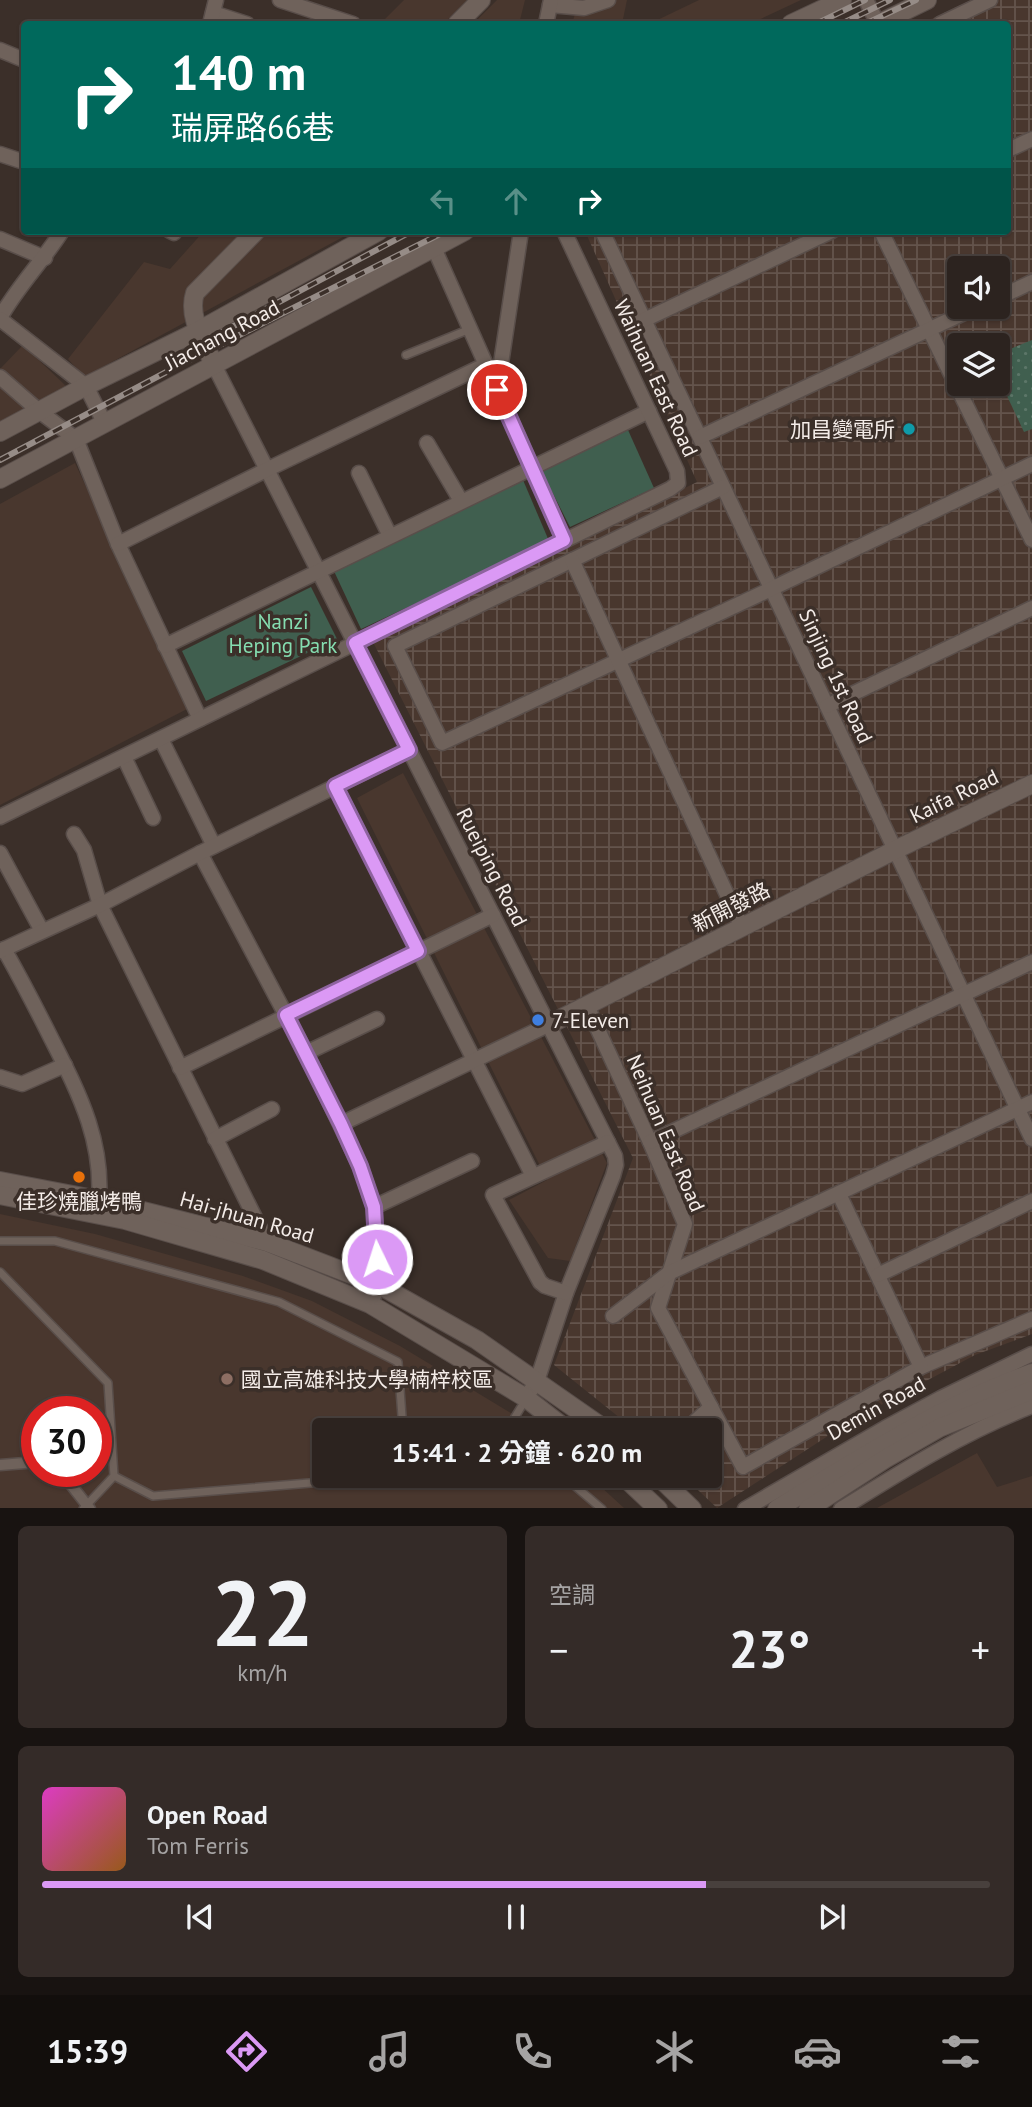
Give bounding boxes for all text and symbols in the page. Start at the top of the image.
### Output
text: 140 m [171,40,306,104]
icon: right [56,49,147,140]
text: 瑞屏路66巷 [171,106,334,148]
icon: left [424,182,462,220]
icon: ahead [497,182,535,220]
icon: right [570,182,608,220]
map controls [947,256,1010,396]
button: sound [947,256,1010,319]
street label: Jiachang Road [159,293,284,377]
street label: Waihuan East Road [608,295,704,461]
button: layers [947,333,1010,396]
pin [467,360,527,420]
icon: arrive [478,371,516,409]
place label: 加昌變電所 [790,416,895,443]
marker: 加昌變電所 [901,421,917,437]
street label: Sinjing 1st Road [793,604,879,748]
park label: Nanzi Heping Park [229,608,337,659]
street label: Kaifa Road [905,763,1003,829]
street label: Rueiping Road [451,803,533,931]
street label: 新開發路 [687,876,775,938]
place label: 7-Eleven [552,1007,629,1034]
marker: 7-Eleven [530,1012,546,1028]
street label: Neihuan East Road [621,1050,711,1216]
marker: 佳珍燒臘烤鴨 [71,1169,87,1185]
street label: Hai-jhuan Road [177,1185,317,1249]
place label: 佳珍燒臘烤鴨 [16,1188,142,1215]
position arrow [340,1222,414,1296]
place label: 國立高雄科技大學楠梓校區 [241,1366,493,1393]
street label: Demin Road [822,1370,930,1446]
marker: 國立高雄科技大學楠梓校區 [219,1371,235,1387]
speed limit sign: 30 [21,1396,112,1487]
text: 15:41 · 2 分鐘 · 620 m [392,1436,642,1469]
text: 22 [211,1553,314,1671]
text: 空調 [549,1580,595,1609]
text: 23° [729,1615,810,1682]
text: − [549,1625,568,1674]
text: + [971,1625,990,1674]
text: km/h [237,1658,288,1687]
text: Open Road [147,1798,268,1831]
text: Tom Ferris [147,1831,249,1860]
icon: previous [181,1898,219,1936]
icon: pause [497,1898,535,1936]
icon: next [813,1898,851,1936]
icon: directions [222,2027,271,2076]
icon: music [365,2027,414,2076]
icon: phone [508,2027,557,2076]
icon: climate [650,2027,699,2076]
icon: car [793,2027,842,2076]
icon: filters [936,2027,985,2076]
text: 15:39 [47,2030,128,2072]

